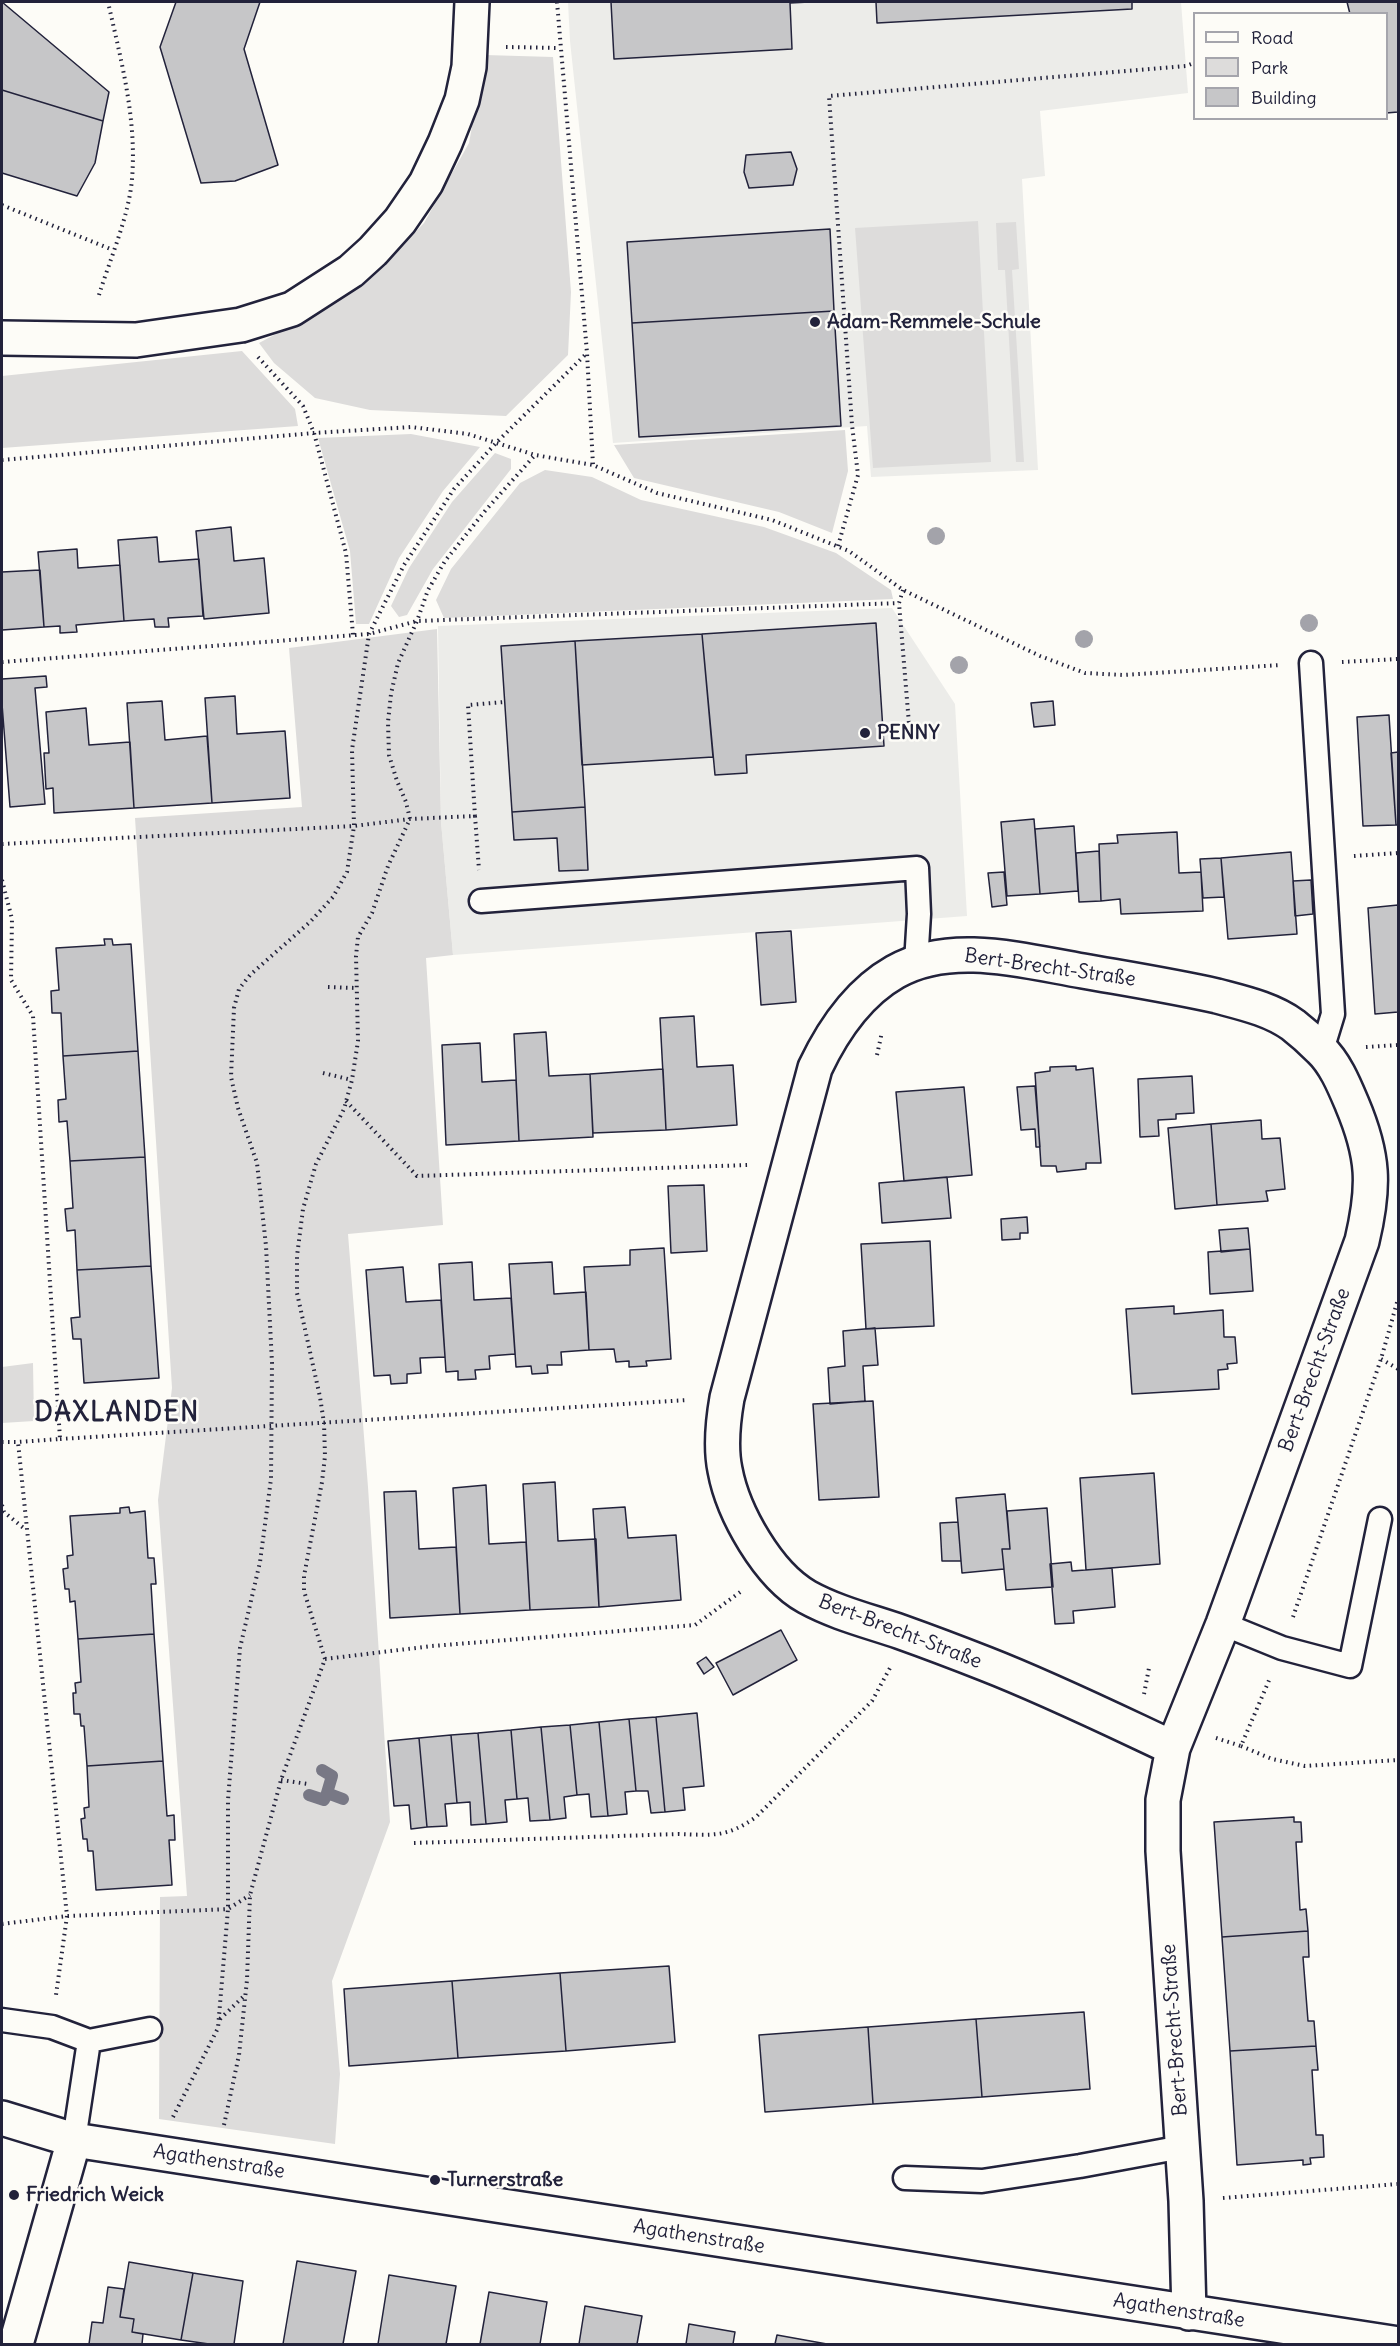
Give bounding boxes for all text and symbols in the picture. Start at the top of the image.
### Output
legend [1193,12,1388,120]
text: Road [1251,26,1293,49]
text: Park [1251,56,1288,79]
text: Building [1251,86,1316,109]
place label: Adam-Remmele-Schule [827,310,1041,334]
marker: Adam-Remmele-Schule [808,315,822,329]
place label: PENNY [877,721,939,745]
marker: PENNY [858,726,872,740]
street label: Bert-Brecht-Straße [963,944,1137,992]
street label: Bert-Brecht-Straße [1274,1285,1356,1455]
district label: DAXLANDEN [34,1398,200,1430]
street label: Bert-Brecht-Straße [815,1590,985,1674]
street label: Bert-Brecht-Straße [1157,1943,1193,2117]
street label: Agathenstraße [151,2140,287,2184]
place label: Turnerstraße [447,2168,563,2192]
marker: Turnerstraße [428,2173,442,2187]
place label: Friedrich Weick [26,2183,164,2207]
marker: Friedrich Weick [7,2188,21,2202]
street label: Agathenstraße [631,2215,767,2259]
street label: Agathenstraße [1111,2289,1247,2333]

